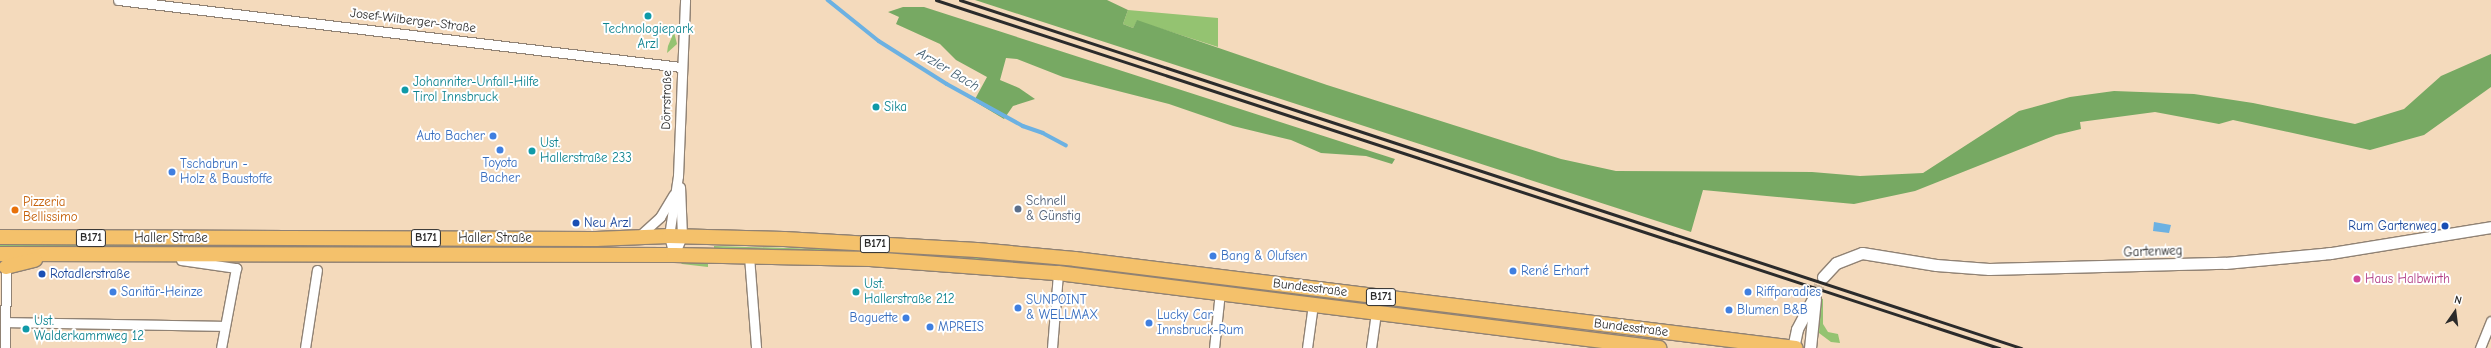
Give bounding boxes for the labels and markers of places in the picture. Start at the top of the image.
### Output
marker: Technologiepark Arzl [643,11,653,21]
place label: Technologiepark Arzl [603,22,693,53]
place label: Johanniter-Unfall-Hilfe Tirol Innsbruck [413,75,539,106]
marker: Johanniter-Unfall-Hilfe Tirol Innsbruck [400,85,410,95]
place label: Sika [884,99,907,115]
marker: Sika [871,102,881,112]
place label: Auto Bacher [417,128,485,144]
marker: Auto Bacher [488,131,498,141]
place label: Ust. Hallerstraße 233 [540,136,632,167]
marker: Toyota Bacher [495,145,505,155]
marker: Ust. Hallerstraße 233 [527,146,537,156]
place label: Toyota Bacher [480,156,520,187]
place label: Tschabrun - Holz & Baustoffe [180,157,272,188]
marker: Tschabrun - Holz & Baustoffe [167,167,177,177]
place label: Schnell & Günstig [1026,194,1081,225]
place label: Pizzeria Bellissimo [23,195,78,226]
marker: Schnell & Günstig [1013,204,1023,214]
marker: Pizzeria Bellissimo [10,205,20,215]
place label: Neu Arzl [584,215,631,231]
marker: Neu Arzl [571,218,581,228]
place label: Rum Gartenweg [2348,218,2437,234]
marker: Rum Gartenweg [2440,221,2450,231]
place label: Bang & Olufsen [1221,248,1307,264]
marker: Bang & Olufsen [1208,251,1218,261]
place label: René Erhart [1521,263,1589,279]
place label: Rotadlerstraße [50,266,130,282]
marker: René Erhart [1508,266,1518,276]
marker: Rotadlerstraße [37,269,47,279]
place label: Haus Halbwirth [2365,271,2450,287]
marker: Haus Halbwirth [2352,274,2362,284]
place label: Ust. Hallerstraße 212 [864,277,955,308]
place label: Sanitär-Heinze [121,284,203,300]
place label: Riffparadies [1756,284,1821,300]
marker: Sanitär-Heinze [108,287,118,297]
marker: Ust. Hallerstraße 212 [851,287,861,297]
marker: Riffparadies [1743,287,1753,297]
place label: SUNPOINT & WELLMAX [1026,293,1098,324]
place label: Blumen B&B [1737,302,1808,318]
marker: SUNPOINT & WELLMAX [1013,303,1023,313]
marker: Blumen B&B [1724,305,1734,315]
place label: Lucky Car Innsbruck-Rum [1157,308,1244,339]
place label: Baguette [850,310,898,326]
marker: Baguette [901,313,911,323]
place label: Ust. Walderkammweg 12 [34,314,144,345]
marker: Lucky Car Innsbruck-Rum [1144,318,1154,328]
place label: MPREIS [938,319,984,335]
marker: MPREIS [925,322,935,332]
marker: Ust. Walderkammweg 12 [21,324,31,334]

